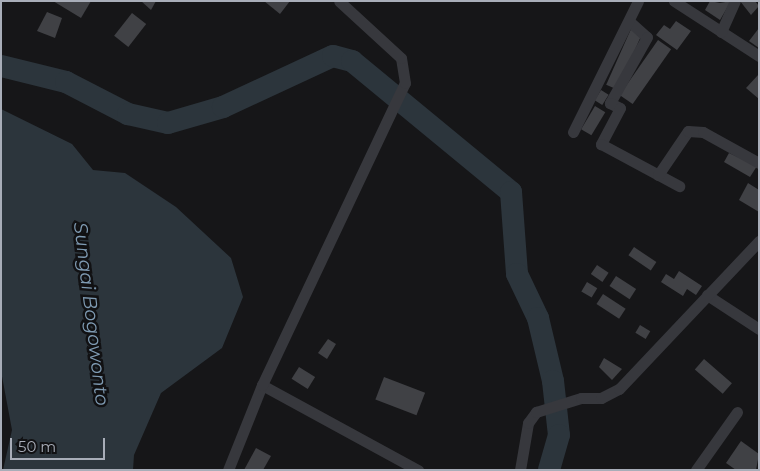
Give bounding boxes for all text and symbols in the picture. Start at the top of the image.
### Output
water label: Sungai Bogowonto [68,221,114,407]
scale bar [12,428,108,460]
text: 50 m [18,437,56,456]

